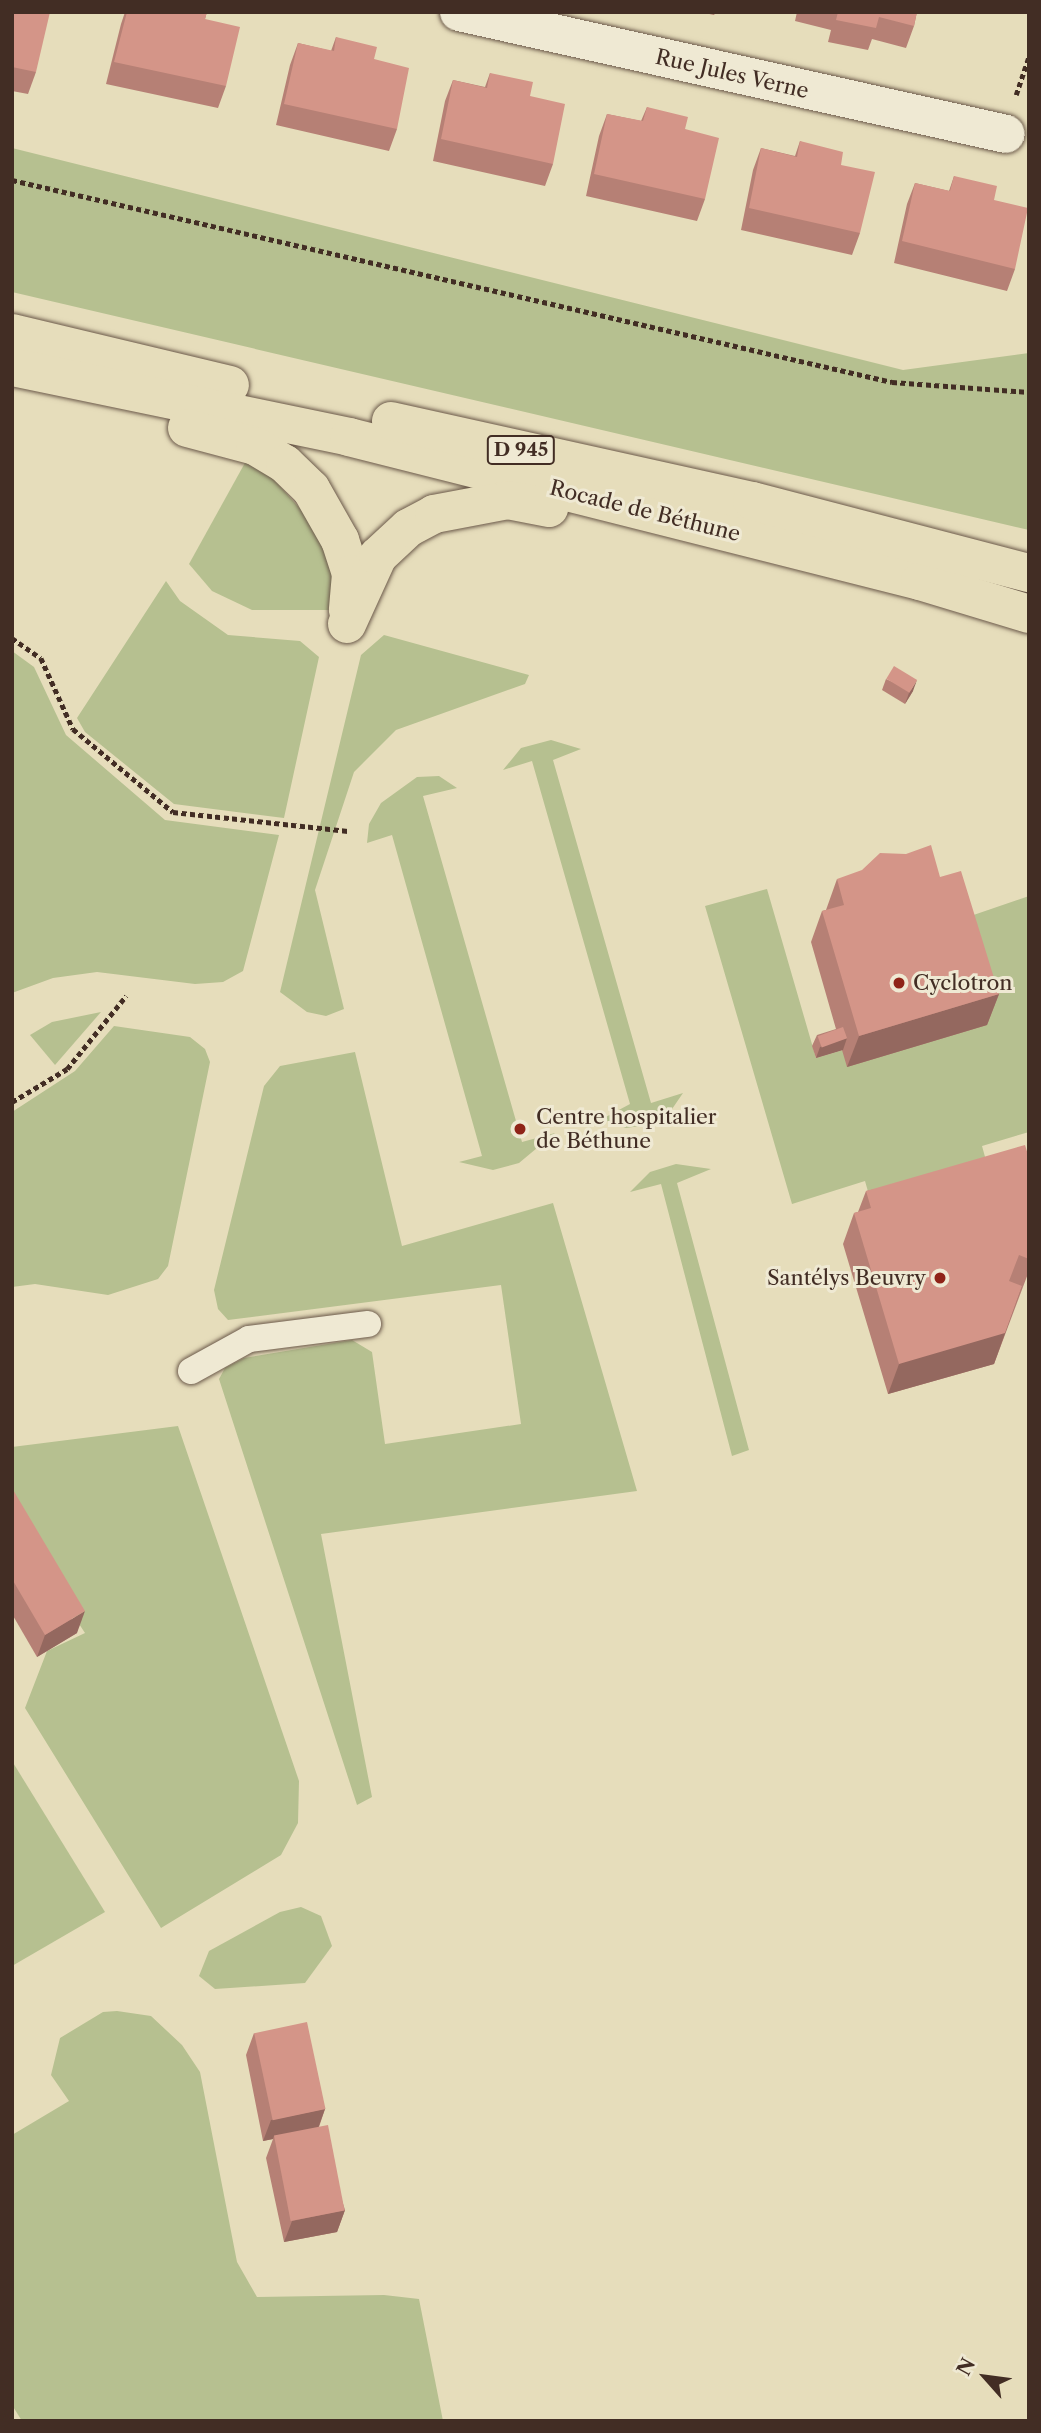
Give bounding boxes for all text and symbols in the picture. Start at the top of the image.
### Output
street label: Rue Jules Verne [653,44,811,104]
road number: D 945 [486,435,556,466]
street label: Rocade de Béthune [547,475,743,547]
place label: Cyclotron [913,970,1012,996]
marker: Cyclotron [891,975,907,991]
place label: Centre hospitalier de Béthune [536,1104,717,1154]
marker: Centre hospitalier de Béthune [510,1119,530,1139]
place label: Santélys Beuvry [767,1265,926,1291]
marker: Santélys Beuvry [932,1270,948,1286]
north arrow [950,2342,1020,2412]
text: N [952,2354,980,2380]

